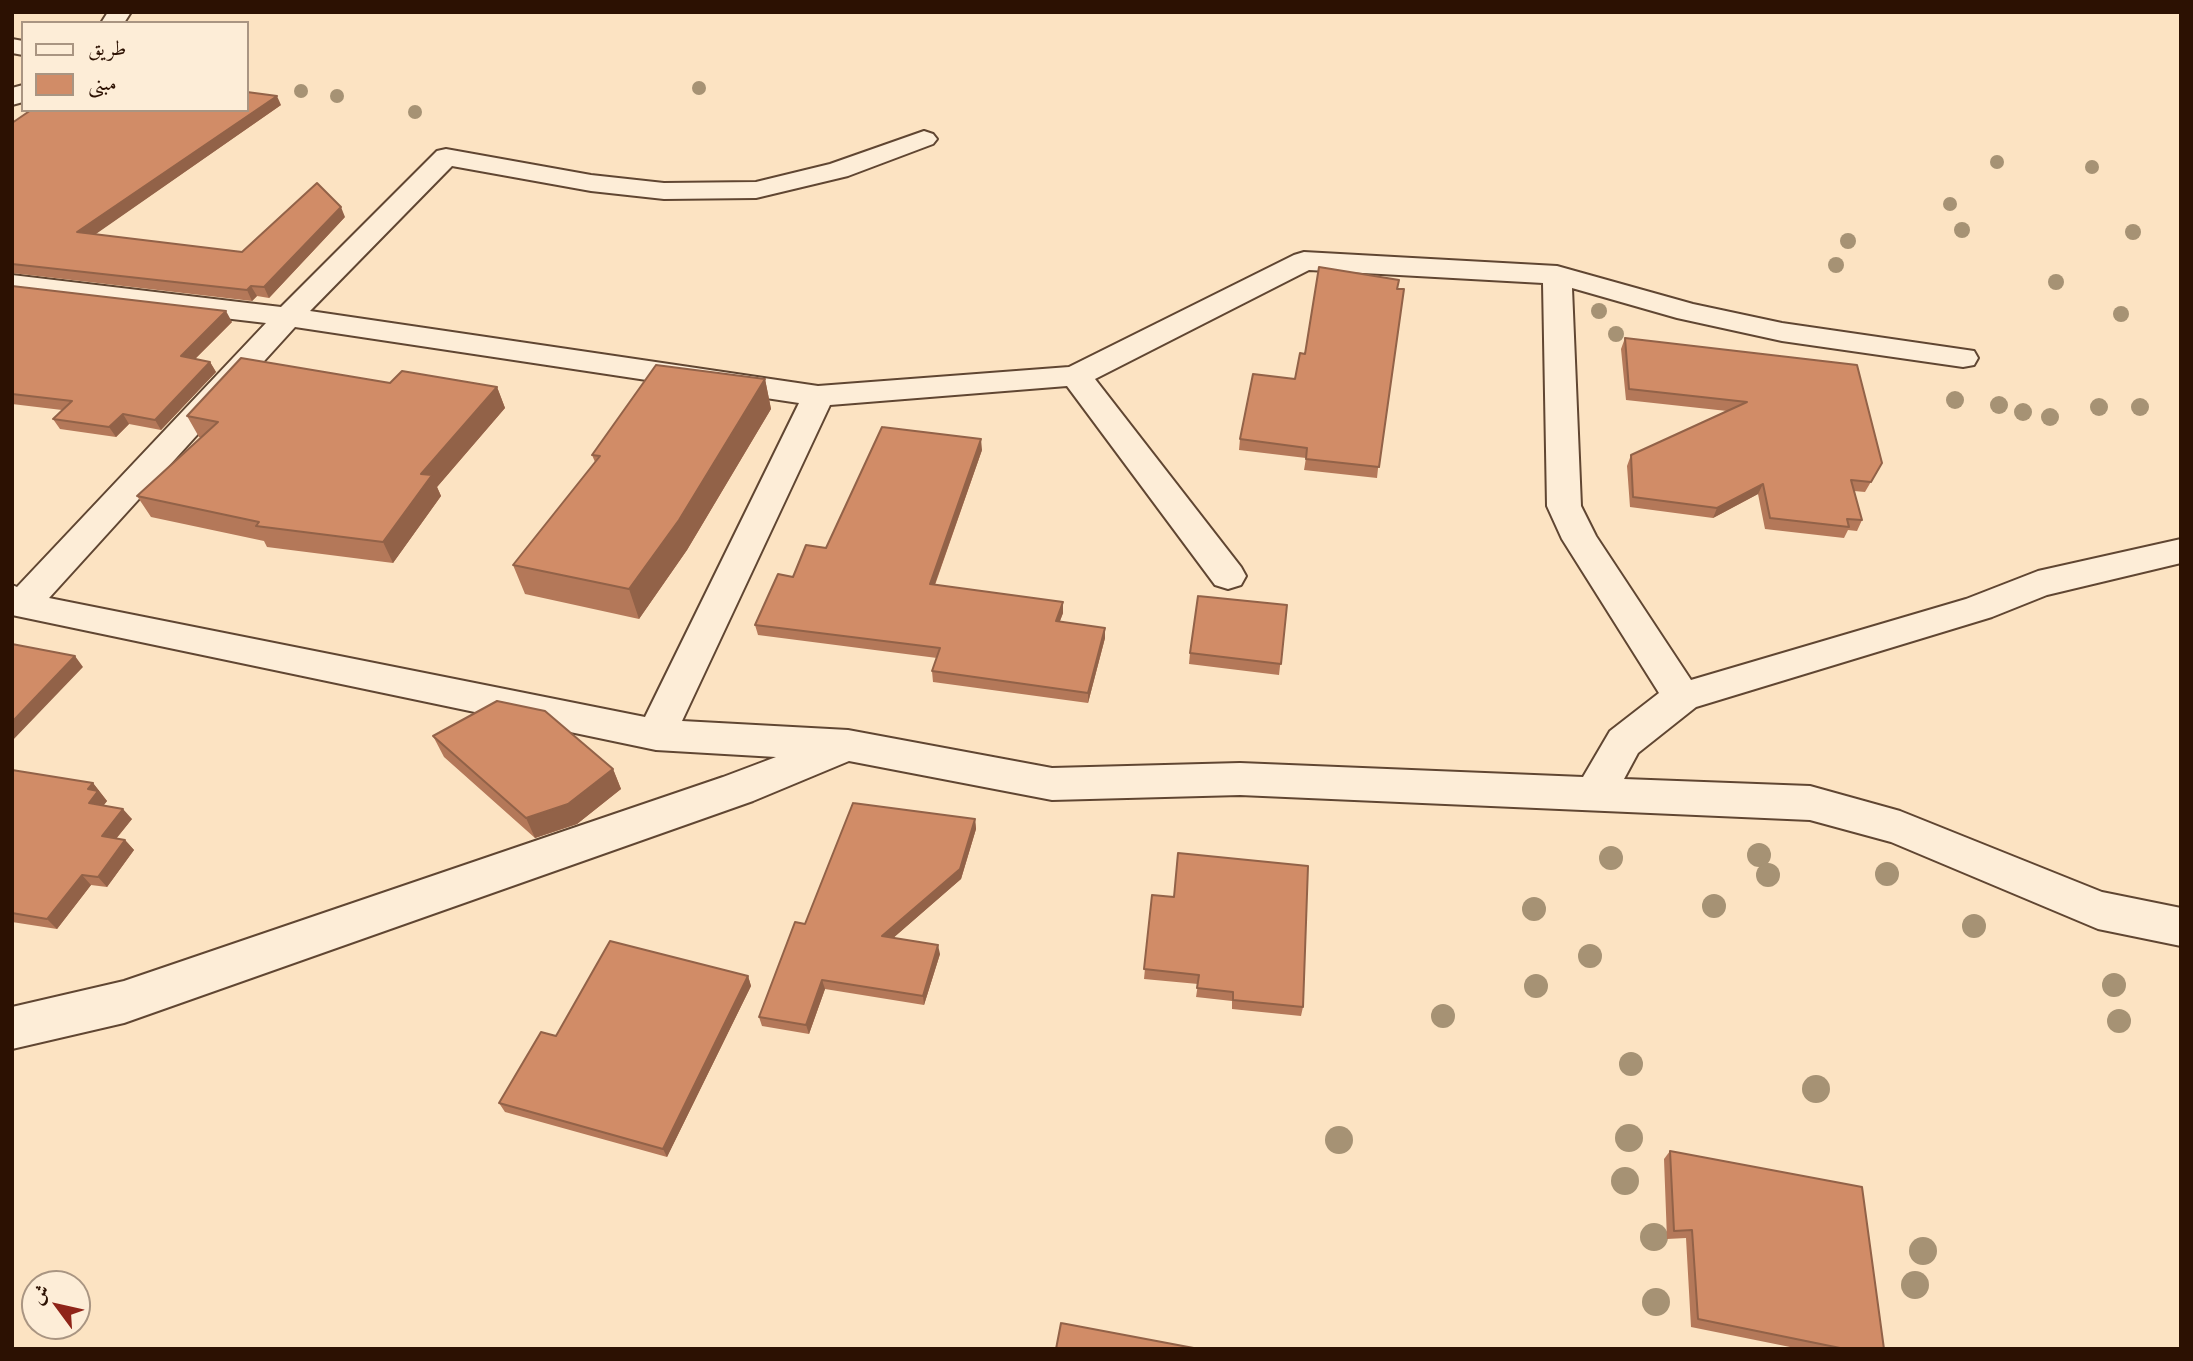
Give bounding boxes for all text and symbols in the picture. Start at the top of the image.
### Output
legend [21,21,248,112]
text: طريق [88,35,126,61]
text: مبنى [88,70,117,96]
north arrow [21,1270,91,1340]
text: ش [25,1280,54,1309]

